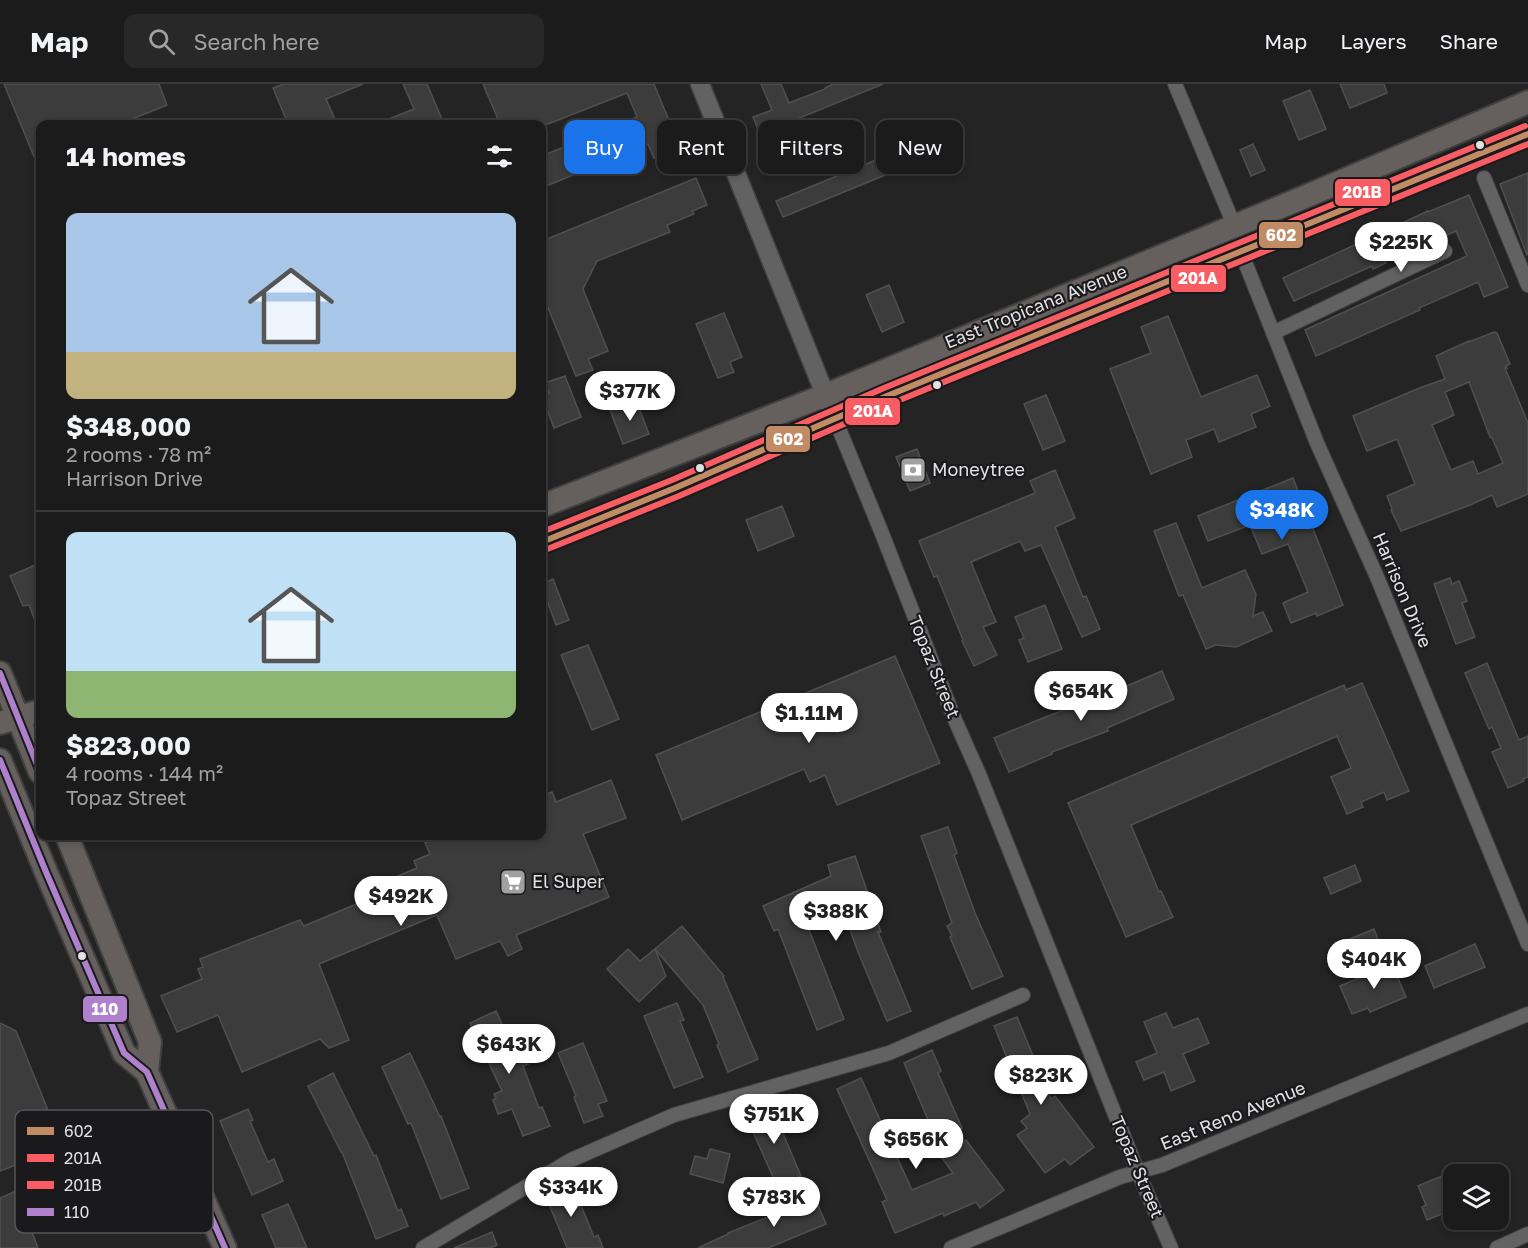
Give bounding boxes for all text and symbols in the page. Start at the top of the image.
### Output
search box [124,14,544,68]
text: Map [30,25,88,58]
icon: search [145,25,178,58]
text: Search here [193,28,319,55]
text: Map [1264,28,1307,54]
text: Layers [1340,28,1407,54]
text: Share [1440,28,1498,54]
chip: Buy [564,120,645,174]
chip: Rent [657,120,746,174]
chip: Filters [758,120,864,174]
chip: New [876,120,963,174]
unlabelled marker [1474,139,1486,151]
icon: filters [483,140,516,173]
text: 14 homes [66,141,186,172]
line badge: 201B [1334,178,1391,207]
text: 201B [1342,182,1382,202]
line badge: 602 [1258,221,1304,249]
pin: $225K [1359,222,1443,273]
text: 602 [1266,225,1296,245]
text: $225K [1369,229,1433,253]
icon: home [237,252,345,360]
street label: East Tropicana Avenue [941,259,1130,353]
line badge: 201A [1170,264,1227,293]
text: 201A [1178,268,1219,288]
pin: $377K [588,371,672,422]
text: $377K [599,378,661,402]
unlabelled marker [931,379,943,391]
line badge: 201A [844,397,901,426]
text: 201A [853,401,894,421]
text: $348,000 [66,411,191,442]
line badge: 602 [765,425,811,453]
text: 602 [773,429,803,449]
text: 2 rooms · 78 m² [66,442,211,466]
bank icon: Moneytree [898,455,928,485]
place label: Moneytree [932,458,1025,480]
unlabelled marker [694,462,706,474]
text: Harrison Drive [66,466,203,490]
pin: $348K [1240,490,1324,541]
text: $348K [1249,497,1315,521]
street label: Harrison Drive [1369,529,1437,651]
icon: home [237,571,345,679]
street label: Topaz Street [904,612,965,721]
pin: $654K [1039,671,1123,722]
text: $654K [1048,678,1114,702]
pin: $1.11M [760,693,858,744]
text: $1.11M [775,700,843,724]
text: $823,000 [66,730,191,761]
text: 4 rooms · 144 m² [66,761,223,785]
text: Topaz Street [66,785,187,809]
supermarket icon: El Super [498,867,528,897]
place label: El Super [532,870,604,892]
pin: $492K [359,876,443,927]
text: $492K [368,883,434,907]
pin: $388K [794,891,878,942]
text: $388K [803,898,869,922]
pin: $404K [1332,939,1416,990]
text: $404K [1341,946,1407,970]
unlabelled marker [76,950,88,962]
line badge: 110 [82,995,128,1023]
text: 110 [92,999,118,1019]
pin: $643K [467,1024,551,1075]
text: $643K [476,1031,542,1055]
pin: $823K [999,1055,1083,1106]
text: $823K [1008,1062,1074,1086]
street label: East Reno Avenue [1157,1076,1308,1154]
pin: $751K [732,1094,816,1145]
text: $751K [743,1101,805,1125]
legend [15,1110,213,1233]
street label: Topaz Street [1107,1112,1169,1221]
pin: $656K [874,1119,958,1170]
text: 602 [64,1121,93,1141]
text: $656K [883,1126,949,1150]
text: 201A [64,1148,102,1168]
map controls [1443,1164,1509,1230]
button: layers [1443,1164,1509,1230]
pin: $334K [529,1167,613,1218]
text: $334K [539,1174,603,1198]
text: 201B [64,1175,102,1195]
pin: $783K [732,1177,816,1228]
text: $783K [742,1184,806,1208]
text: 110 [64,1202,89,1222]

